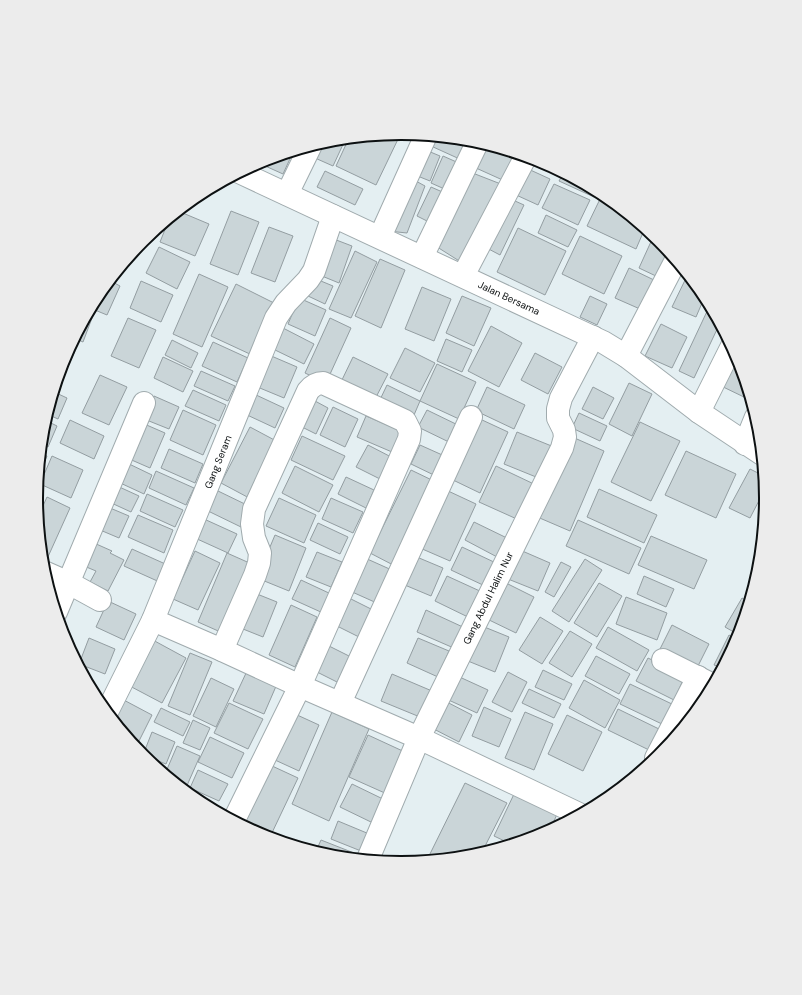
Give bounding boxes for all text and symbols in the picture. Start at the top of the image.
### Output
street label: Jalan Bersama [476,278,542,318]
street label: Gang Seram [201,433,235,491]
street label: Gang Abdul Halim Nur [460,549,516,647]

